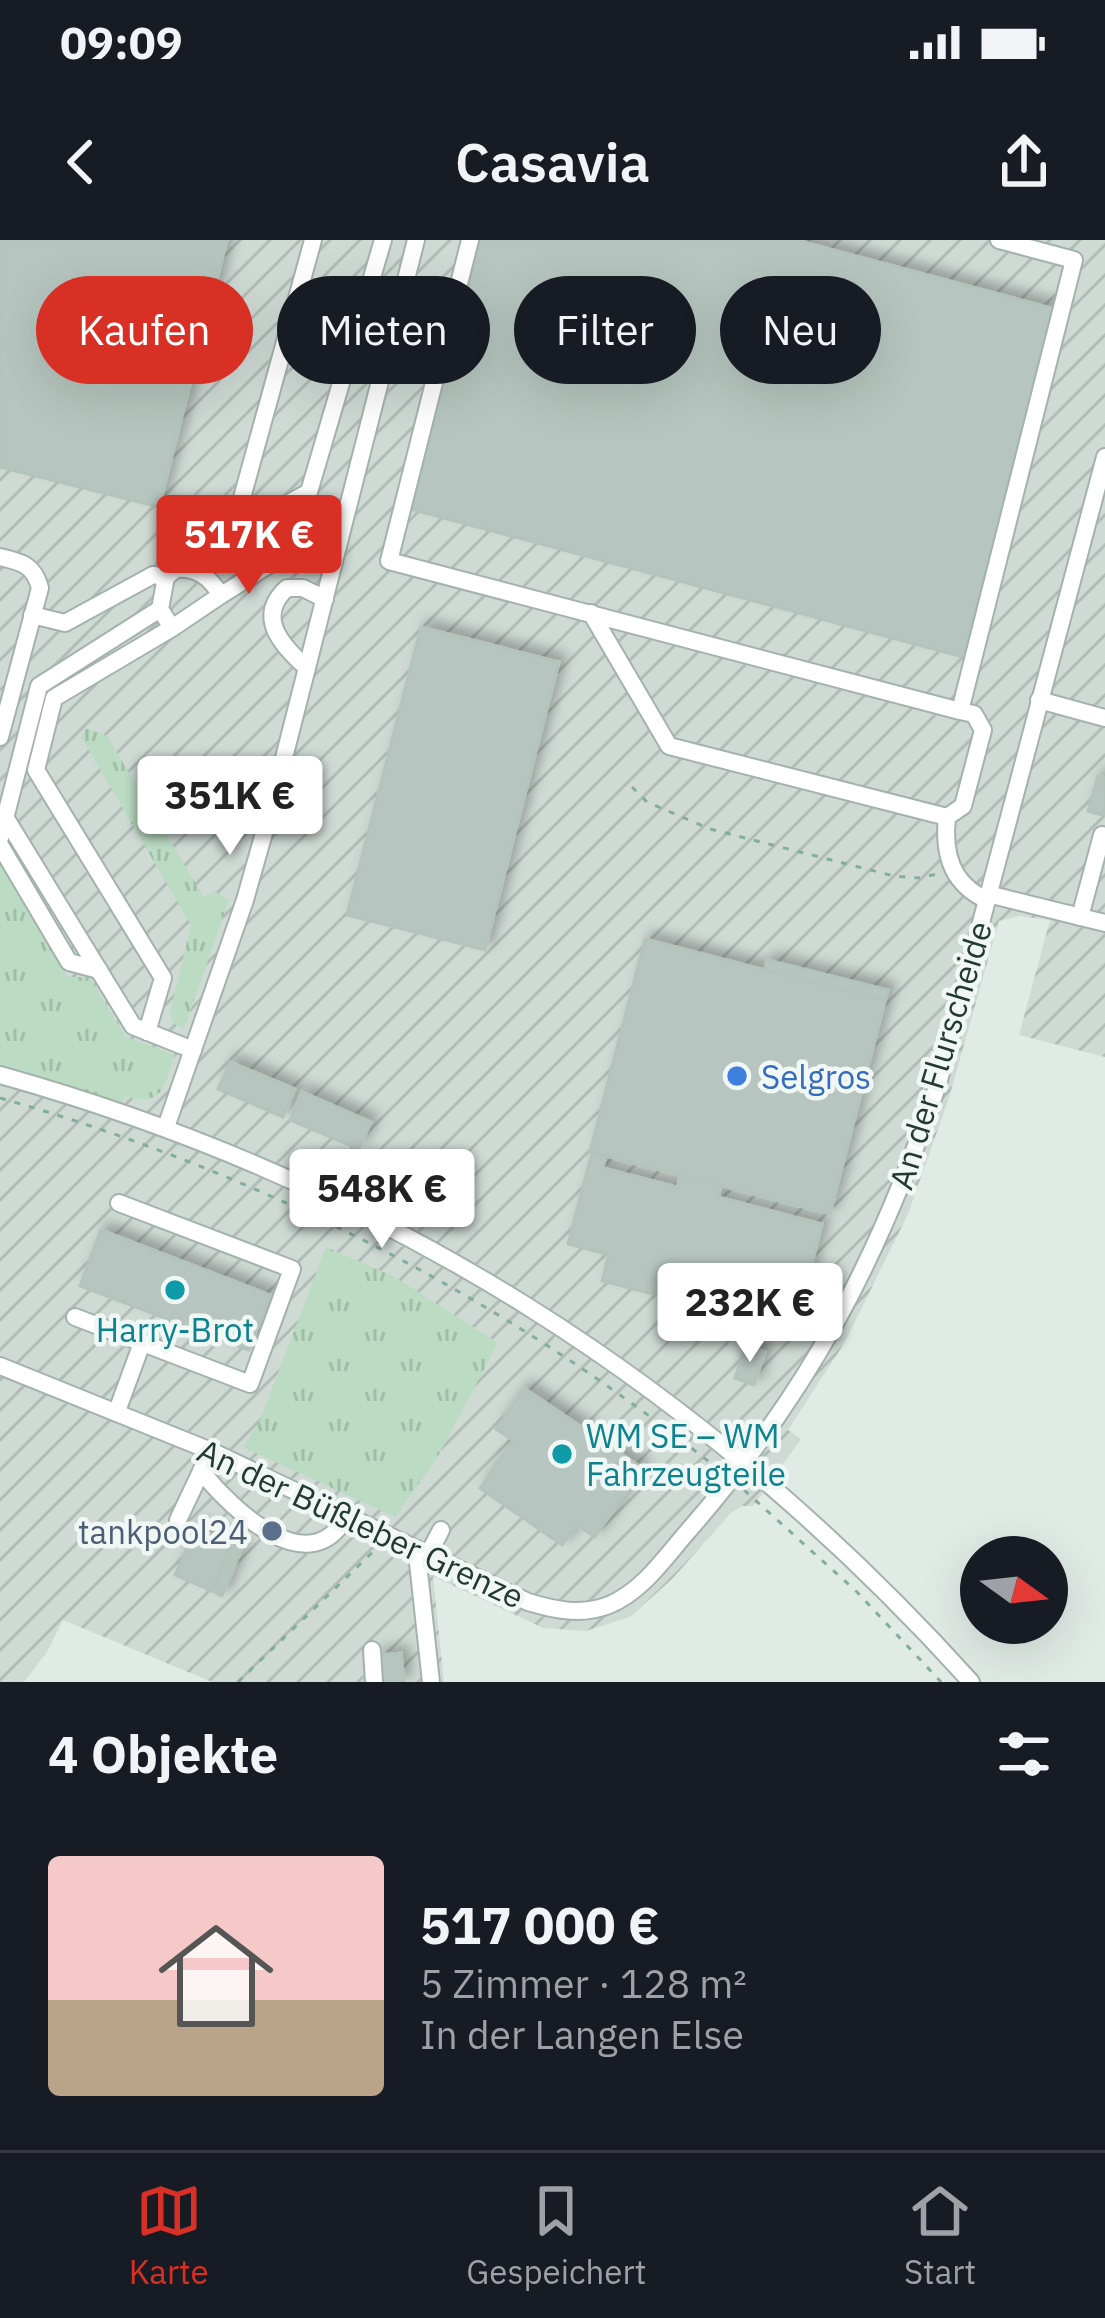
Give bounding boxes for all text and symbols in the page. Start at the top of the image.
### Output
text: 09:09 [60,13,183,71]
text: Casavia [455,127,650,197]
icon: back [48,129,114,195]
icon: share [991,129,1057,195]
chip: Kaufen [36,276,253,384]
chip: Mieten [277,276,490,384]
chip: Filter [514,276,696,384]
chip: Neu [720,276,881,384]
pin: 517K € [151,495,347,597]
text: 517K € [183,508,315,559]
pin: 351K € [132,756,328,858]
text: 351K € [164,769,296,820]
street label: An der Flurscheide [879,916,1001,1194]
place label: Selgros [761,1055,871,1098]
marker: Selgros [724,1063,750,1089]
pin: 548K € [284,1149,480,1251]
text: 548K € [316,1162,448,1213]
pin: 232K € [652,1263,848,1365]
text: 232K € [684,1276,816,1327]
marker: Harry-Brot [162,1277,188,1303]
place label: Harry-Brot [96,1308,254,1351]
place label: WM SE – WM Fahrzeugteile [586,1414,786,1495]
street label: An der Büßleber Grenze [191,1428,531,1618]
marker: WM SE – WM Fahrzeugteile [549,1441,575,1467]
place label: tankpool24 [78,1510,248,1553]
marker: tankpool24 [259,1518,285,1544]
north arrow [960,1536,1068,1644]
map controls [960,1536,1068,1644]
text: 4 Objekte [48,1721,278,1787]
icon: filters [991,1721,1057,1787]
text: 517 000 € [420,1892,660,1958]
icon: home [144,1904,288,2048]
text: 5 Zimmer · 128 m² [420,1958,747,2009]
text: In der Langen Else [420,2009,744,2060]
tab: Karte [129,2178,209,2293]
tab: Gespeichert [466,2178,646,2293]
tab: Start [904,2178,976,2293]

